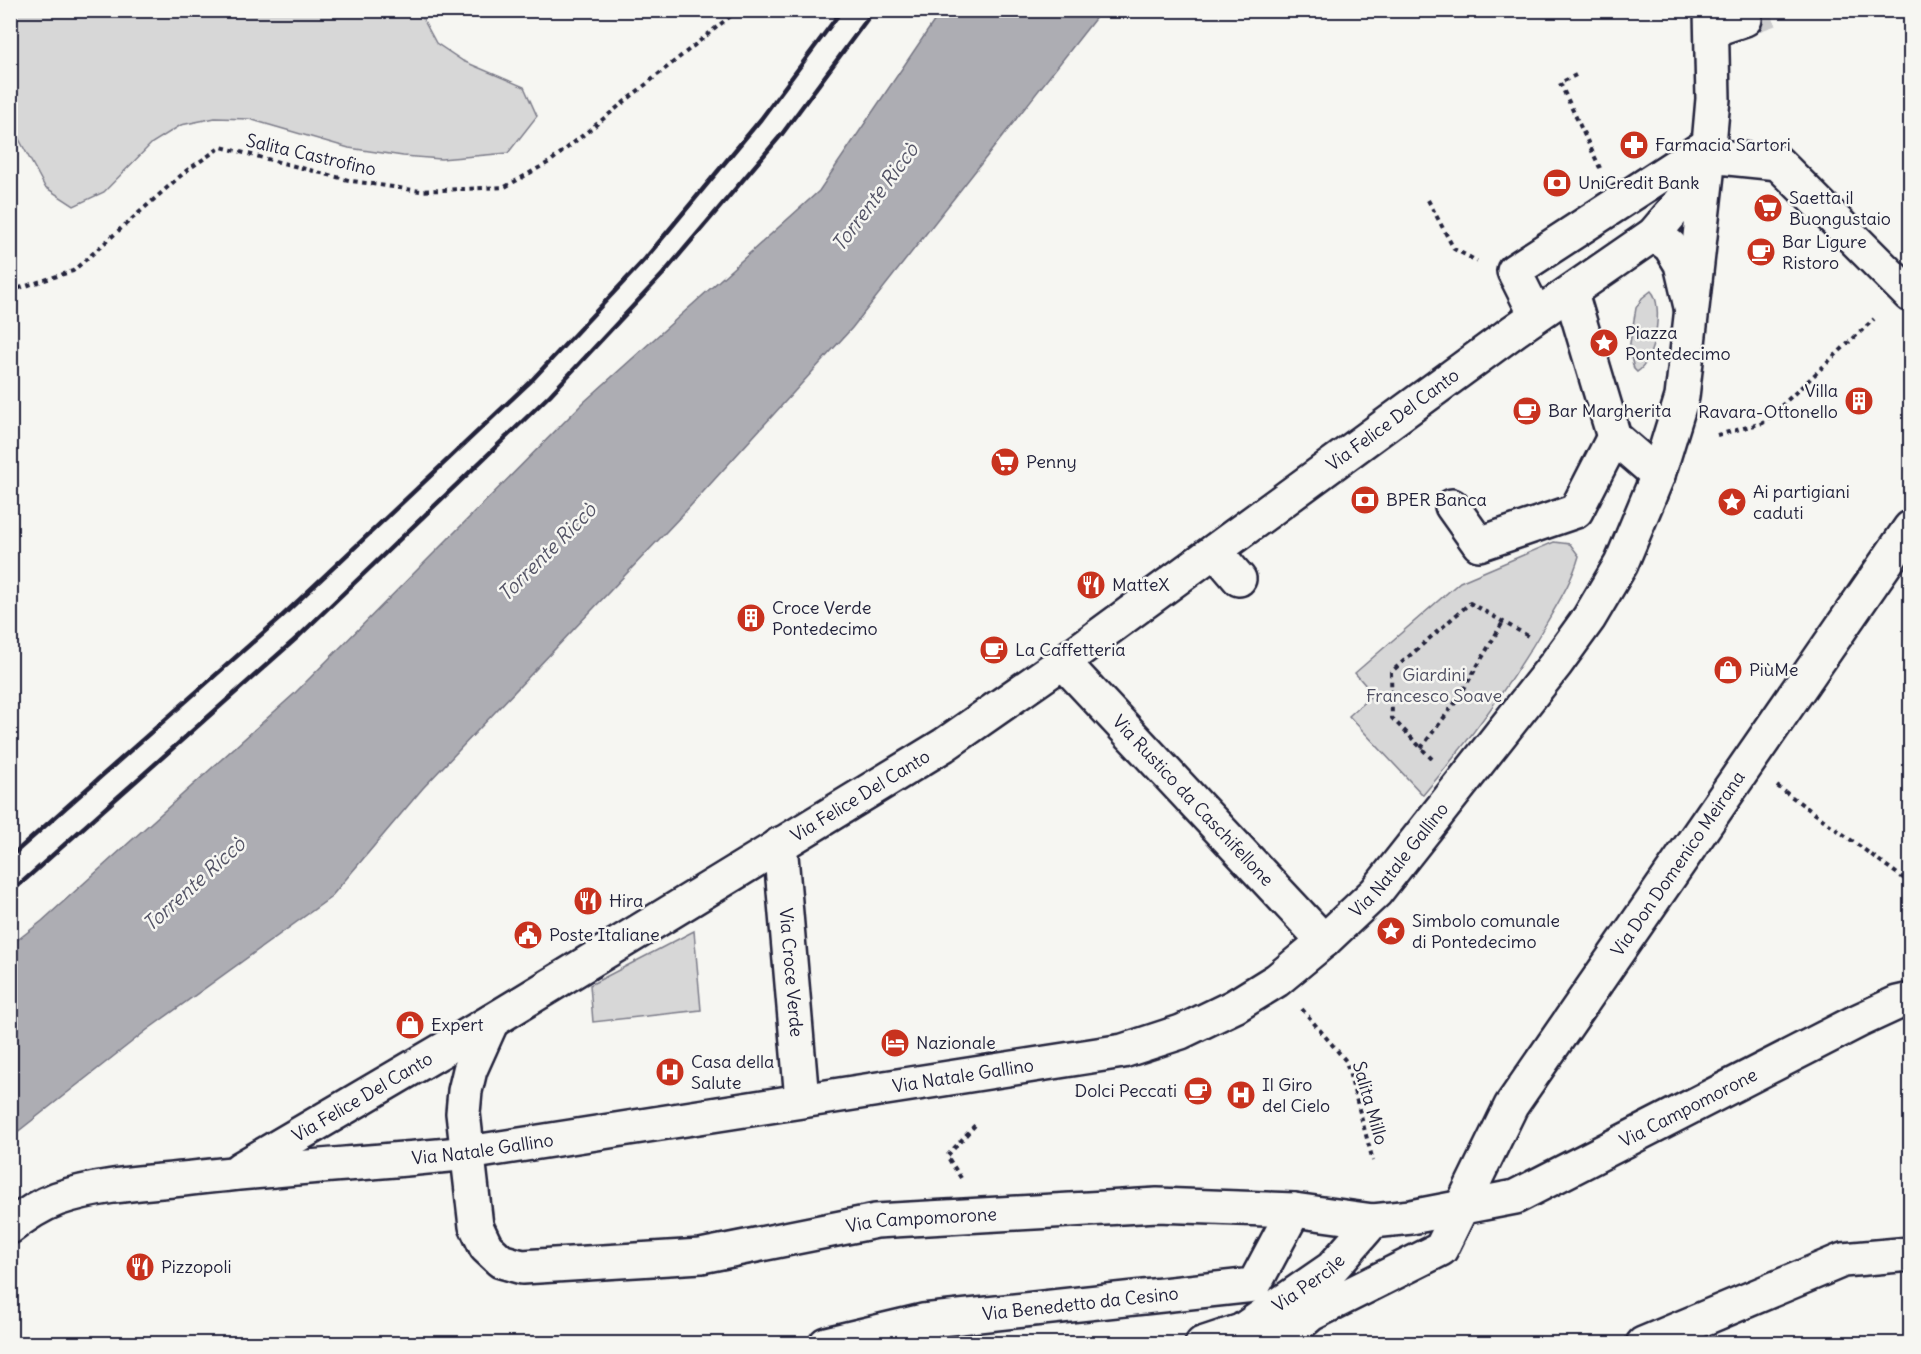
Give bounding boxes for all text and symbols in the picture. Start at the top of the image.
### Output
street label: Salita Castrofino [244,128,378,181]
pharmacy icon: Farmacia Sartori [1618,129,1650,161]
place label: Farmacia Sartori [1655,133,1791,156]
water label: Torrente Riccò [826,136,924,256]
bank icon: UniCredit Bank [1541,167,1573,199]
place label: UniCredit Bank [1578,171,1699,194]
place label: Saetta il Buongustaio [1789,186,1891,230]
supermarket icon: Saetta il Buongustaio [1752,192,1784,224]
place label: Bar Ligure Ristoro [1782,230,1867,274]
cafe icon: Bar Ligure Ristoro [1745,236,1777,268]
place label: Piazza Pontedecimo [1625,321,1731,365]
place icon: Piazza Pontedecimo [1588,327,1620,359]
street label: Via Felice Del Canto [1322,363,1463,476]
place label: Villa Ravara-Ottonello [1698,379,1838,423]
building icon: Villa Ravara-Ottonello [1843,385,1875,417]
cafe icon: Bar Margherita [1511,395,1543,427]
place label: Bar Margherita [1548,399,1671,422]
supermarket icon: Penny [989,446,1021,478]
place label: Penny [1026,450,1077,473]
place label: Ai partigiani caduti [1753,480,1850,524]
bank icon: BPER Banca [1349,484,1381,516]
place icon: Ai partigiani caduti [1716,486,1748,518]
place label: BPER Banca [1386,488,1487,511]
water label: Torrente Riccò [492,496,602,606]
restaurant icon: MatteX [1075,569,1107,601]
place label: MatteX [1112,573,1170,596]
place label: Croce Verde Pontedecimo [772,596,878,640]
building icon: Croce Verde Pontedecimo [735,602,767,634]
cafe icon: La Caffetteria [978,634,1010,666]
place label: La Caffetteria [1015,638,1126,661]
shop icon: PiùMe [1712,654,1744,686]
place label: PiùMe [1749,658,1798,681]
park label: Giardini Francesco Soave [1366,663,1502,707]
street label: Via Rustico da Caschifellone [1108,710,1279,891]
street label: Via Felice Del Canto [786,744,934,847]
street label: Via Don Domenico Meirana [1606,766,1750,961]
street label: Via Natale Gallino [1344,798,1453,922]
water label: Torrente Riccò [137,830,251,936]
restaurant icon: Hira [572,885,604,917]
place label: Hira [609,889,643,912]
street label: Via Croce Verde [775,907,809,1038]
place label: Simbolo comunale di Pontedecimo [1412,909,1560,953]
place icon: Simbolo comunale di Pontedecimo [1375,915,1407,947]
public building icon: Poste Italiane [512,919,544,951]
place label: Poste Italiane [549,923,660,946]
shop icon: Expert [394,1009,426,1041]
place label: Expert [431,1013,484,1036]
hotel icon: Nazionale [879,1027,911,1059]
place label: Nazionale [916,1031,996,1054]
street label: Via Felice Del Canto [288,1046,437,1147]
place label: Casa della Salute [691,1050,774,1094]
street label: Via Natale Gallino [891,1053,1035,1098]
hospital icon: Casa della Salute [654,1056,686,1088]
street label: Salita Millo [1348,1058,1393,1147]
street label: Via Campomorone [1616,1063,1761,1152]
place label: Il Giro del Cielo [1262,1073,1330,1117]
cafe icon: Dolci Peccati [1182,1075,1214,1107]
place label: Dolci Peccati [1074,1079,1177,1102]
hospital icon: Il Giro del Cielo [1225,1079,1257,1111]
street label: Via Natale Gallino [411,1128,555,1169]
street label: Via Campomorone [844,1202,998,1238]
street label: Via Percile [1268,1249,1350,1317]
restaurant icon: Pizzopoli [124,1251,156,1283]
place label: Pizzopoli [161,1255,231,1278]
street label: Via Benedetto da Cesino [981,1281,1180,1325]

